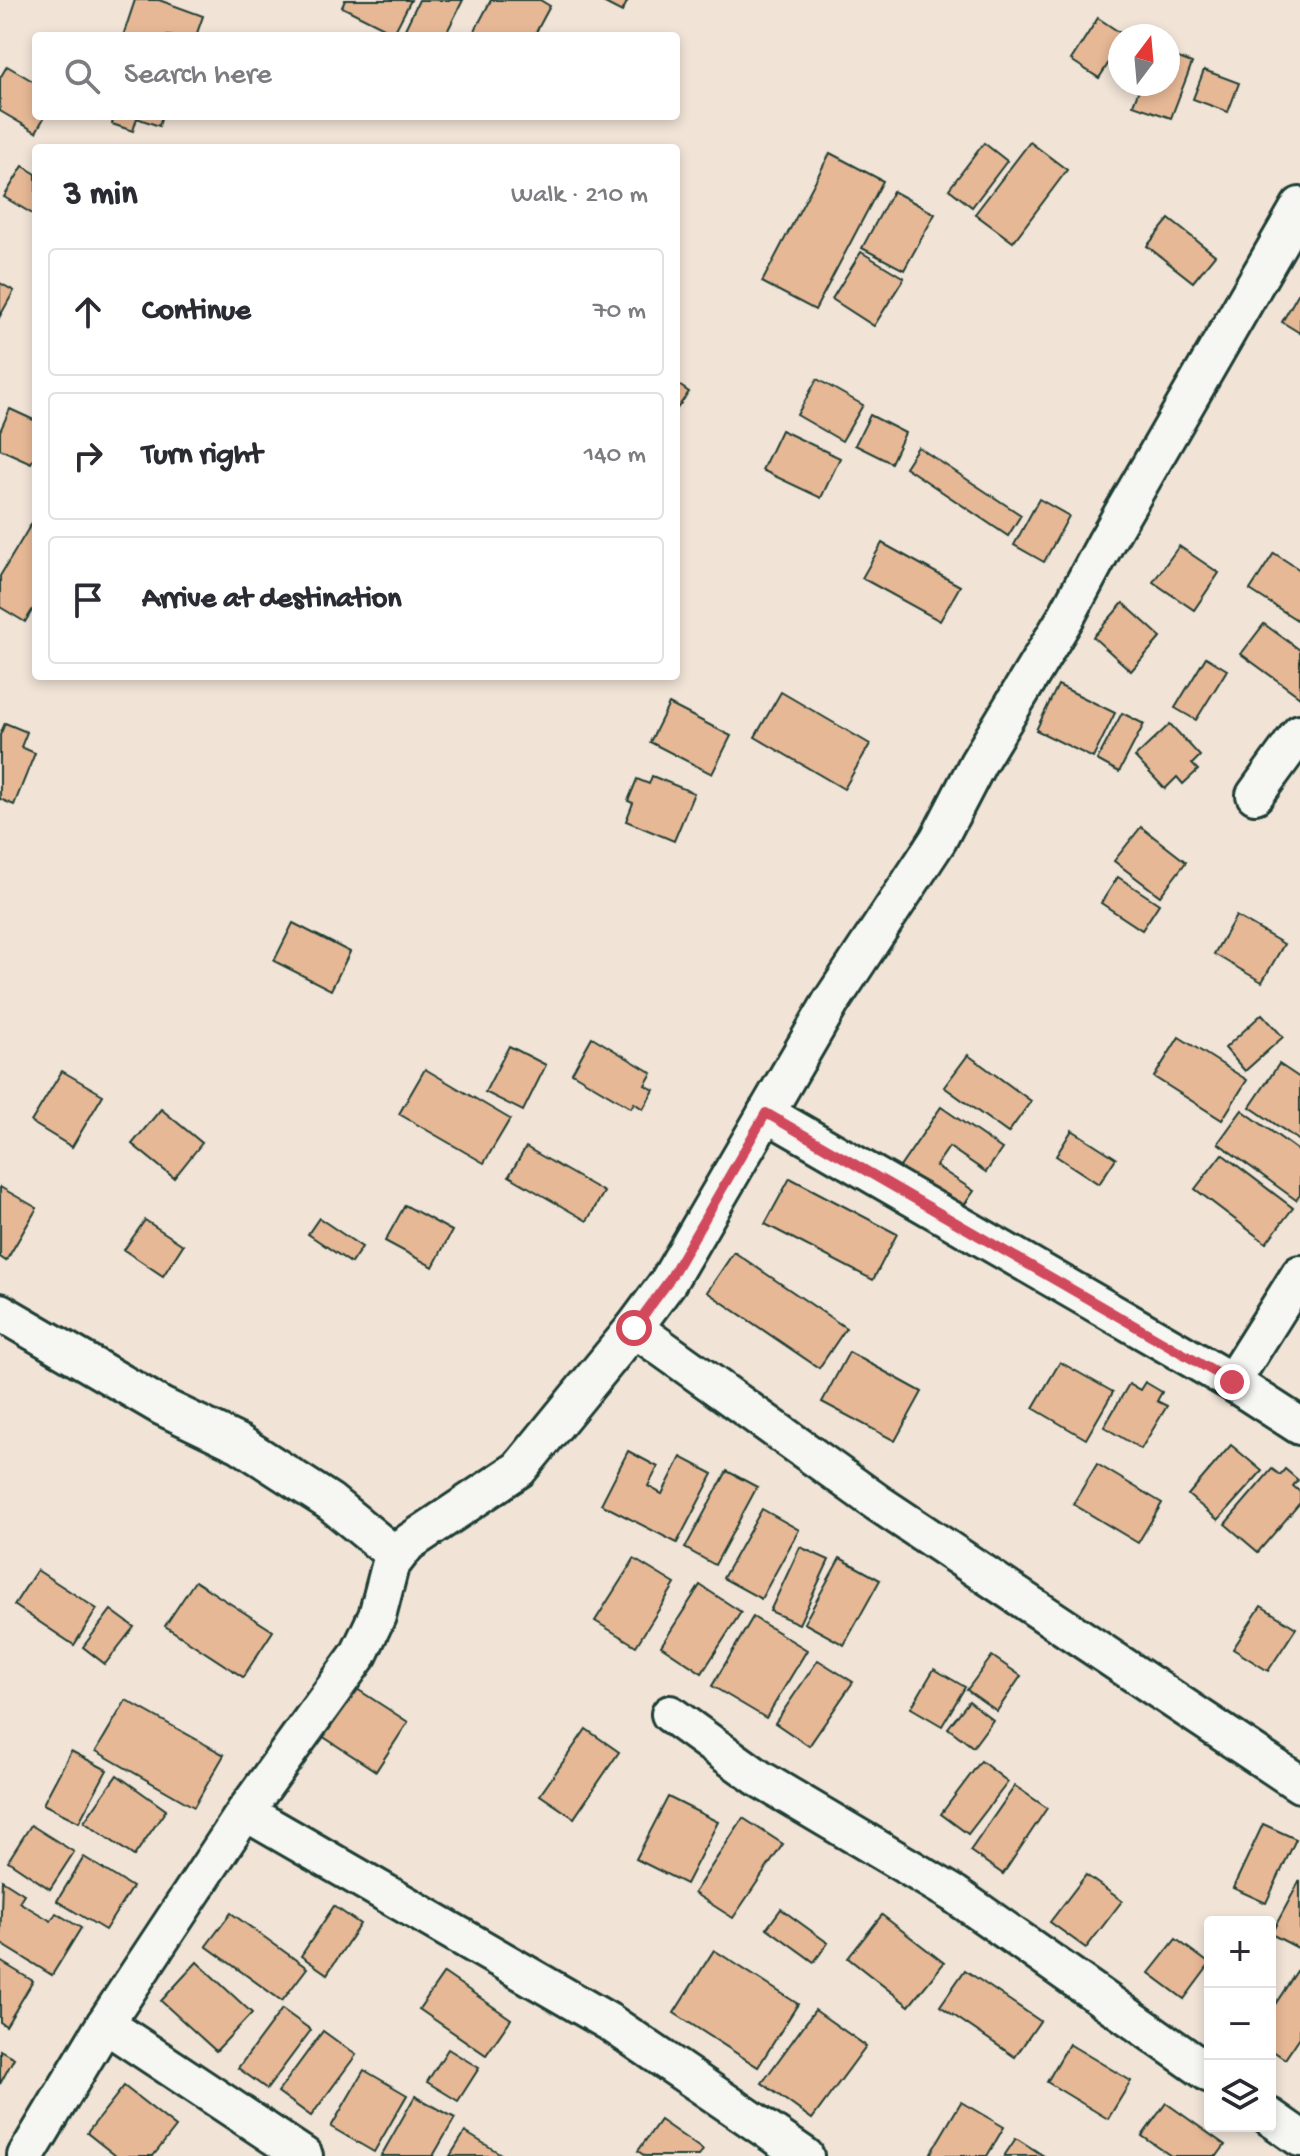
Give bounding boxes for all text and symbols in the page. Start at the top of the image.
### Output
north arrow [1108,24,1180,96]
search box [32,32,680,120]
icon: search [60,54,104,98]
text: Search here [124,59,272,94]
text: 3 min [64,176,137,216]
text: Walk · 210 m [511,181,648,212]
icon: ahead [66,290,110,334]
text: Continue [142,295,251,330]
text: 70 m [593,297,646,328]
icon: right [66,434,110,478]
text: Turn right [142,439,262,474]
text: 140 m [584,441,646,472]
icon: arrive [66,578,110,622]
text: Arrive at destination [142,583,402,618]
route start [616,1310,652,1346]
route end [1214,1364,1250,1400]
map controls [1204,1916,1276,2132]
button: + [1204,1916,1276,1988]
button: − [1204,1988,1276,2060]
button: layers [1204,2060,1276,2132]

